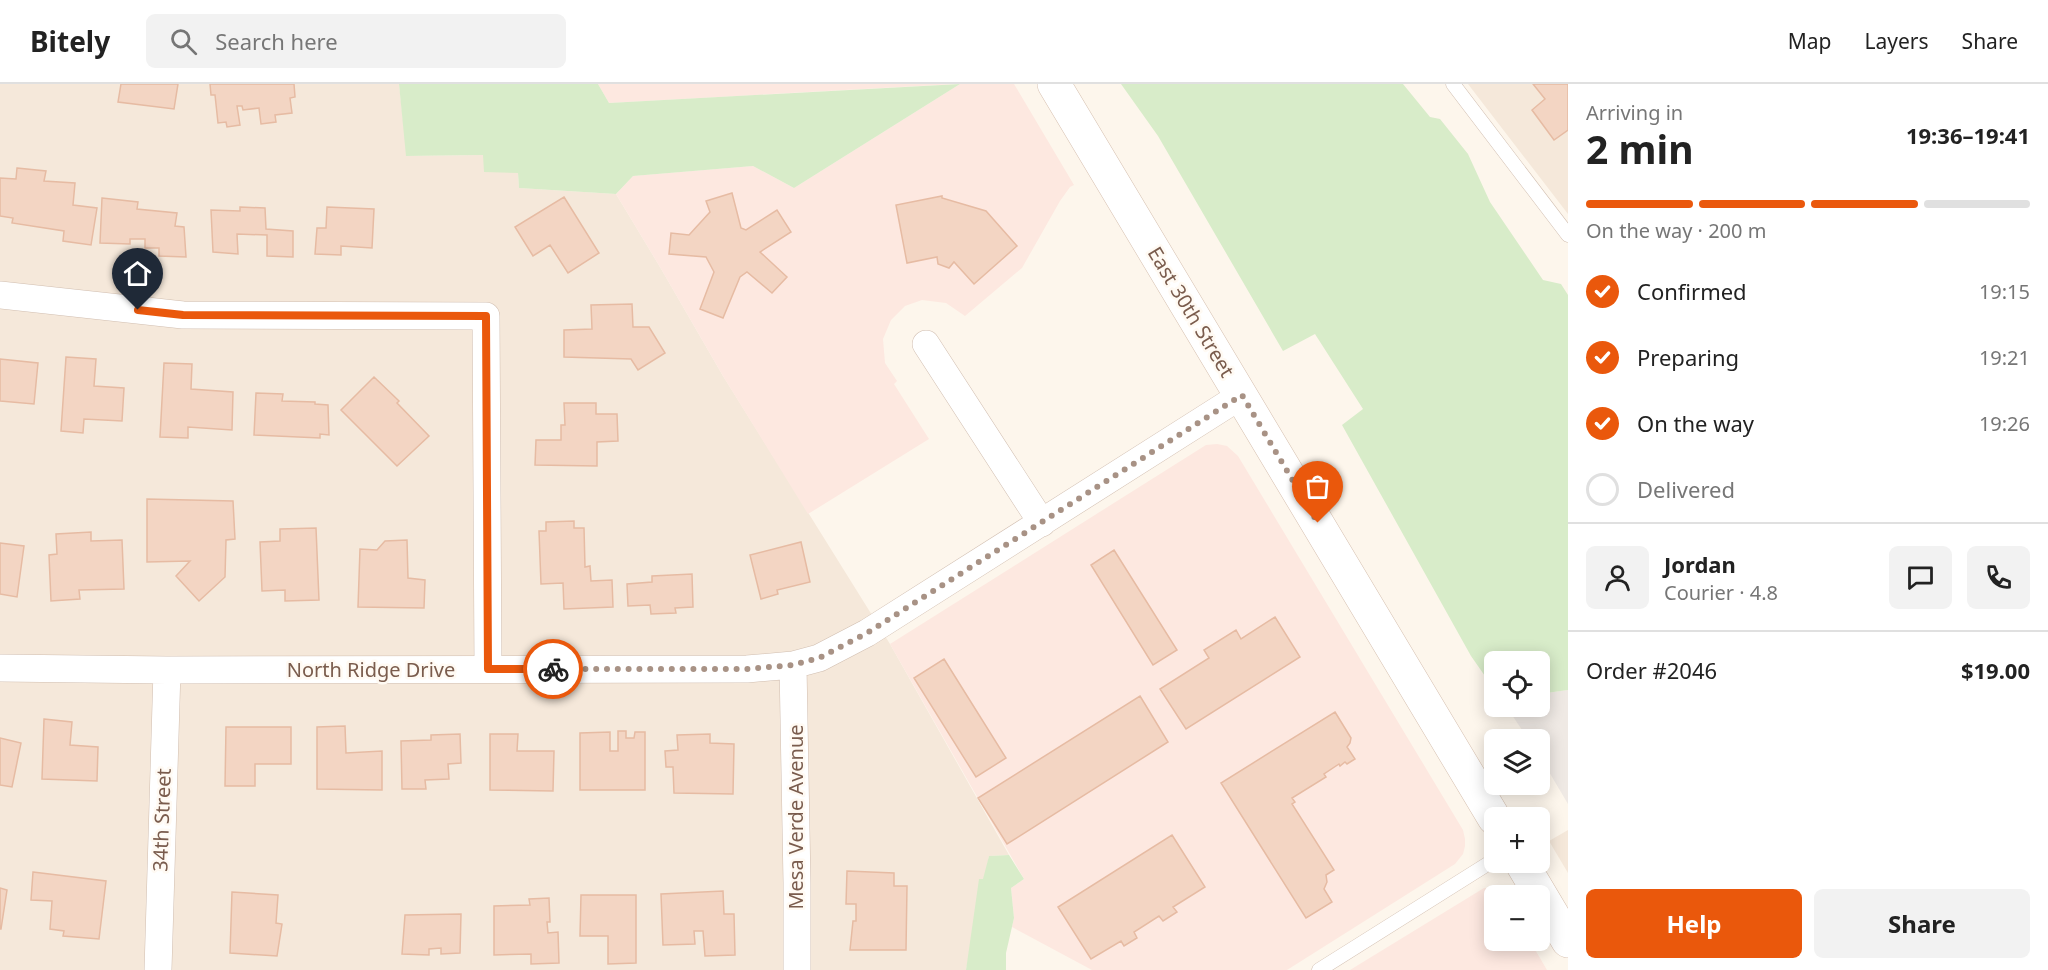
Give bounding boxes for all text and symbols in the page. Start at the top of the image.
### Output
search box [146,14,566,68]
text: Bitely [30,22,110,60]
icon: search [167,25,200,58]
text: Search here [215,26,338,56]
text: Map [1788,27,1832,55]
text: Layers [1865,27,1929,55]
text: Share [1962,27,2018,55]
text: Arriving in [1586,99,1683,126]
text: 19:36–19:41 [1906,120,2030,150]
text: 2 min [1586,122,1693,175]
text: On the way · 200 m [1586,217,1766,244]
street label: East 30th Street [1142,241,1241,382]
pin [112,248,163,310]
icon: home [121,257,154,290]
icon: check [1586,275,1619,308]
text: Confirmed [1637,276,1747,306]
text: 19:15 [1979,278,2030,305]
icon: check [1586,341,1619,374]
text: Preparing [1637,342,1739,372]
text: 19:21 [1979,344,2030,371]
icon: check [1586,407,1619,440]
text: On the way [1637,408,1754,438]
text: 19:26 [1979,410,2030,437]
pin [1292,461,1343,523]
icon: bag [1301,470,1334,503]
text: Delivered [1637,474,1735,504]
button: person [1586,546,1649,609]
button: chat [1889,546,1952,609]
button: phone [1967,546,2030,609]
text: Jordan [1664,549,1736,579]
text: Courier · 4.8 [1664,579,1778,606]
courier [523,639,583,699]
map controls [1484,651,1550,951]
button: locate [1484,651,1550,717]
icon: bike [537,653,570,686]
text: Order #2046 [1586,655,1717,685]
text: $19.00 [1961,655,2030,685]
street label: North Ridge Drive [287,656,455,683]
street label: Mesa Verde Avenue [782,724,809,910]
button: layers [1484,729,1550,795]
street label: 34th Street [146,768,177,872]
button: + [1484,807,1550,873]
button: − [1484,885,1550,951]
button: Help [1586,889,1802,958]
button: Share [1814,889,2030,958]

